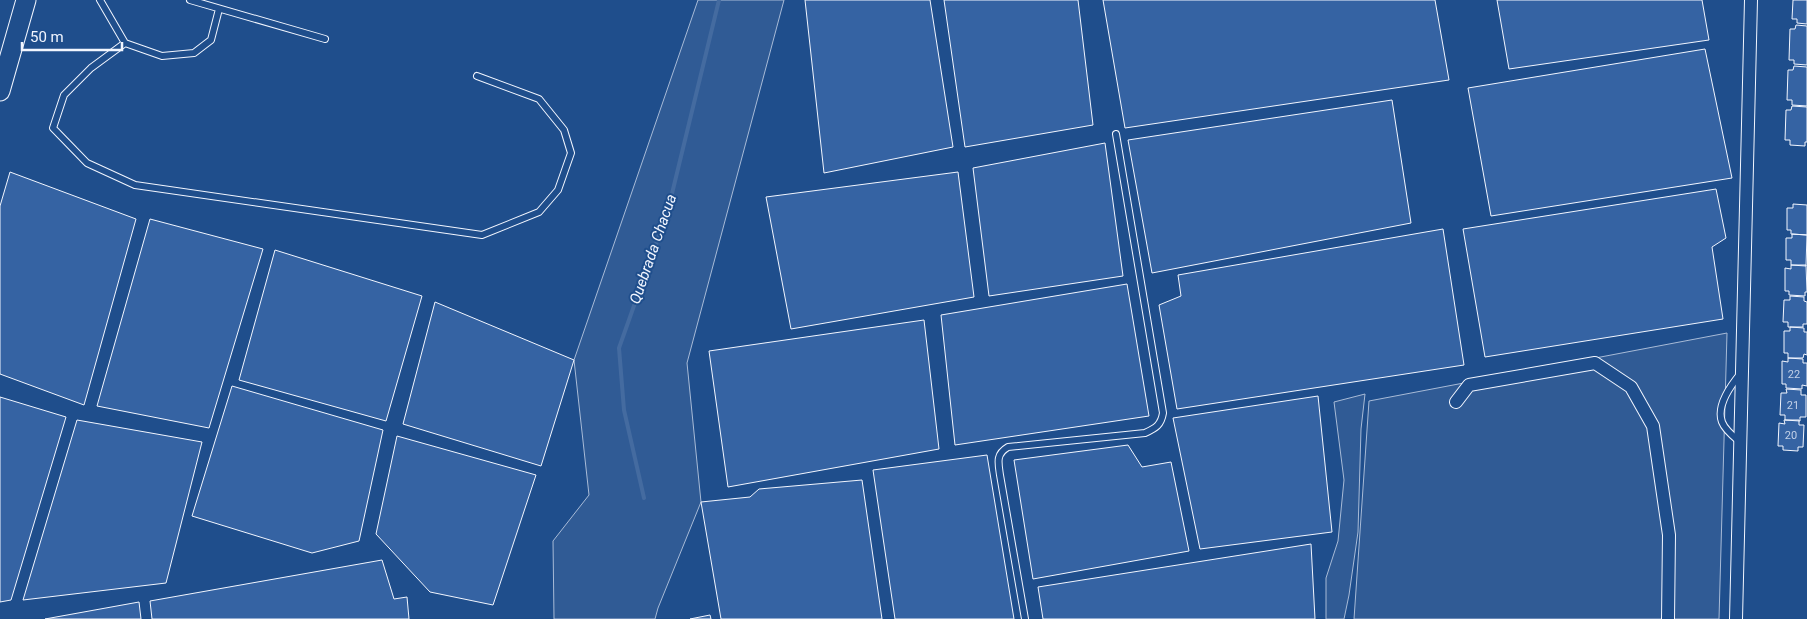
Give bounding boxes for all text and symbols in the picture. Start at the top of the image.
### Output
scale bar [22,20,122,52]
text: 50 m [30,28,64,46]
water label: Quebrada Chacua [626,192,680,306]
house number: 22 [1788,368,1800,381]
house number: 21 [1787,399,1799,412]
house number: 20 [1785,429,1797,442]

